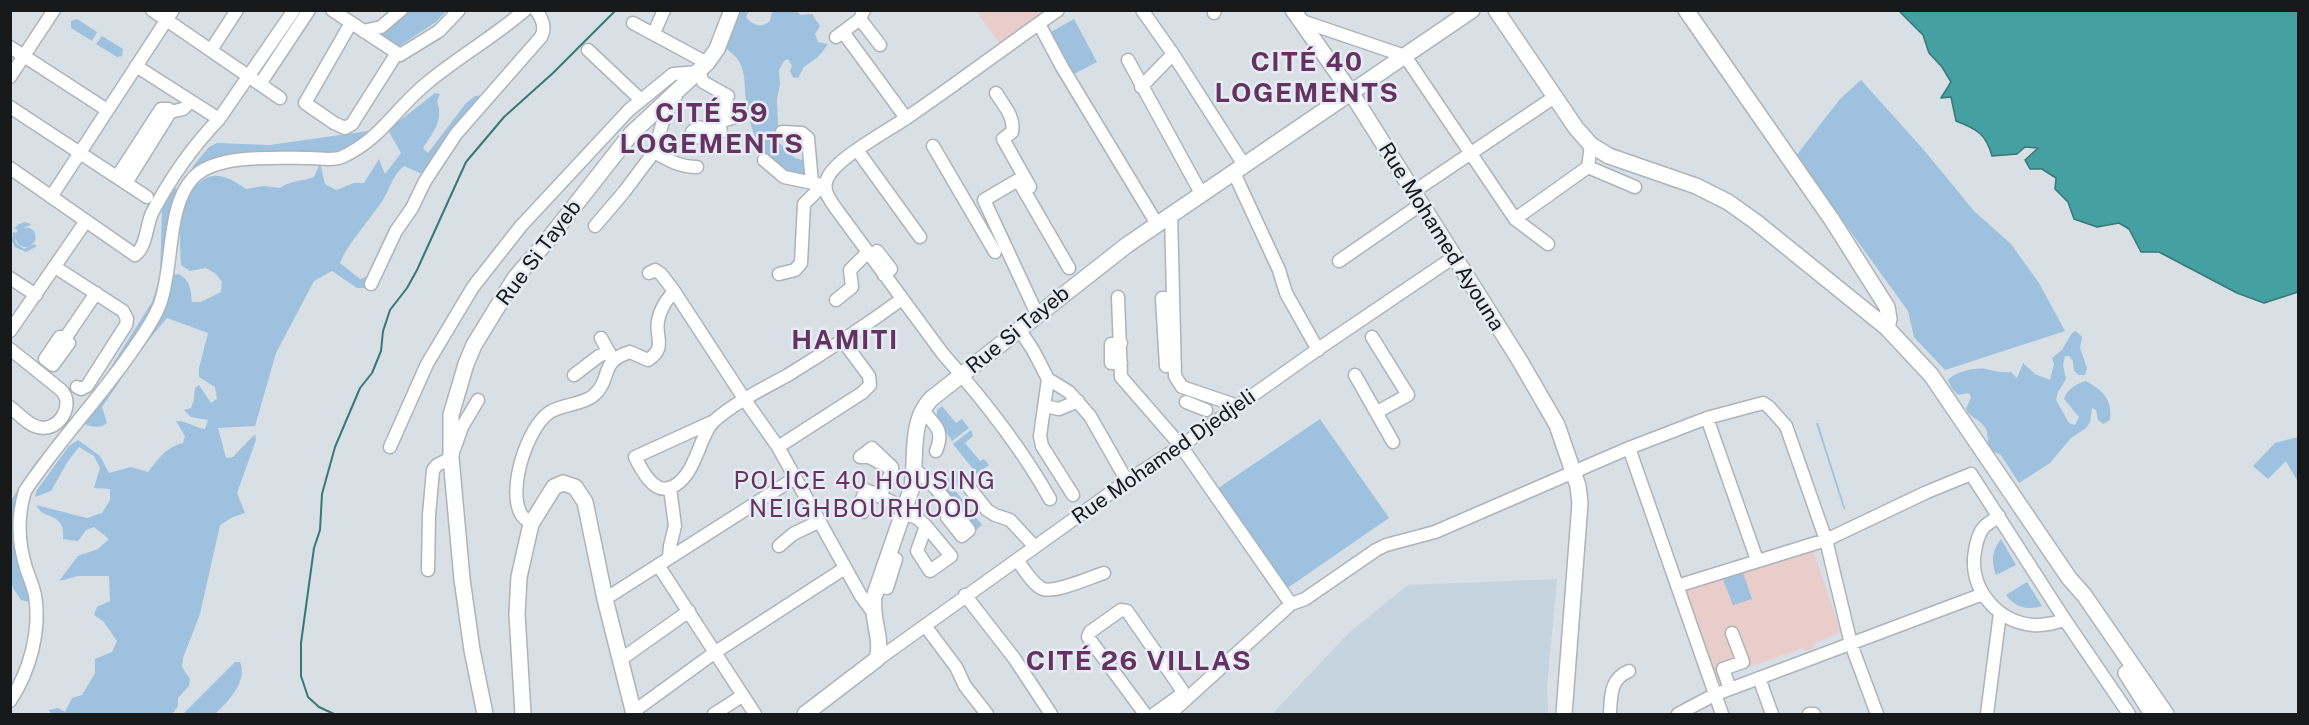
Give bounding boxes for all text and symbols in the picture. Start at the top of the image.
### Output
district label: CITÉ 40 LOGEMENTS [1215,47,1399,110]
district label: CITÉ 59 LOGEMENTS [620,98,804,161]
street label: Rue Mohamed Ayouna [1373,138,1509,336]
street label: Rue Si Tayeb [491,195,587,311]
street label: Rue Si Tayeb [961,281,1075,379]
district label: HAMITI [791,325,899,357]
street label: Rue Mohamed Djedjeli [1067,384,1261,530]
district label: POLICE 40 HOUSING NEIGHBOURHOOD [734,468,996,524]
district label: CITÉ 26 VILLAS [1026,646,1252,678]

